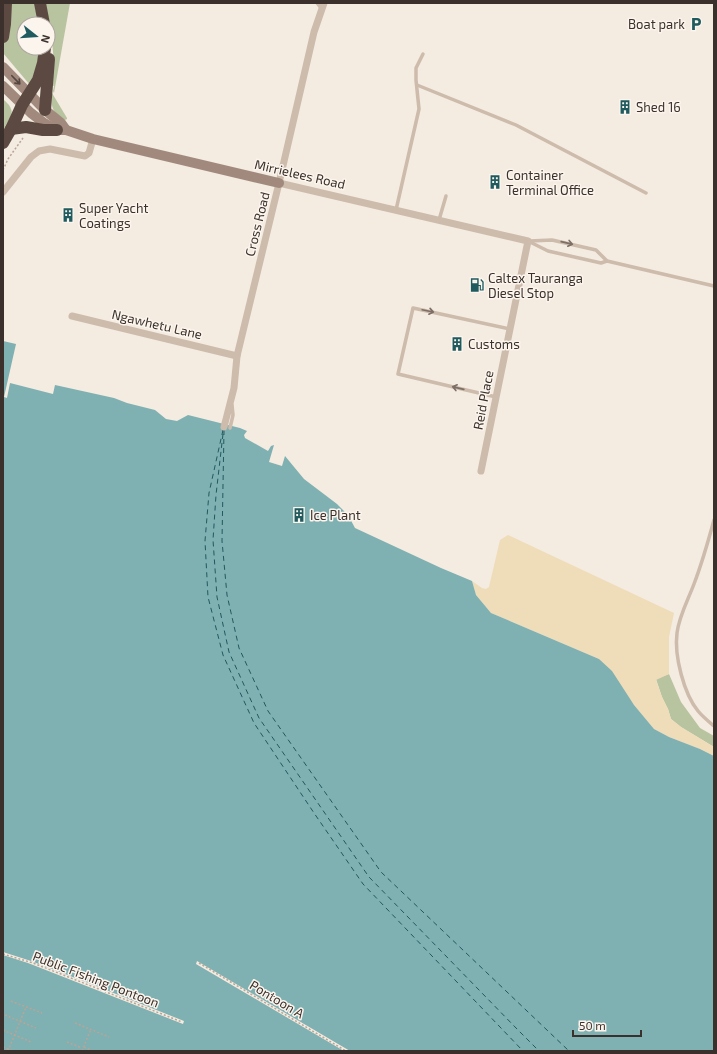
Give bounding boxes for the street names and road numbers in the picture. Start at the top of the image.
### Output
street label: Mirrielees Road [253,156,347,192]
street label: Cross Road [241,190,273,258]
street label: Ngawhetu Lane [110,306,204,342]
street label: Reid Place [469,369,497,431]
street label: Public Fishing Pontoon [31,948,161,1010]
street label: Pontoon A [247,977,307,1021]

